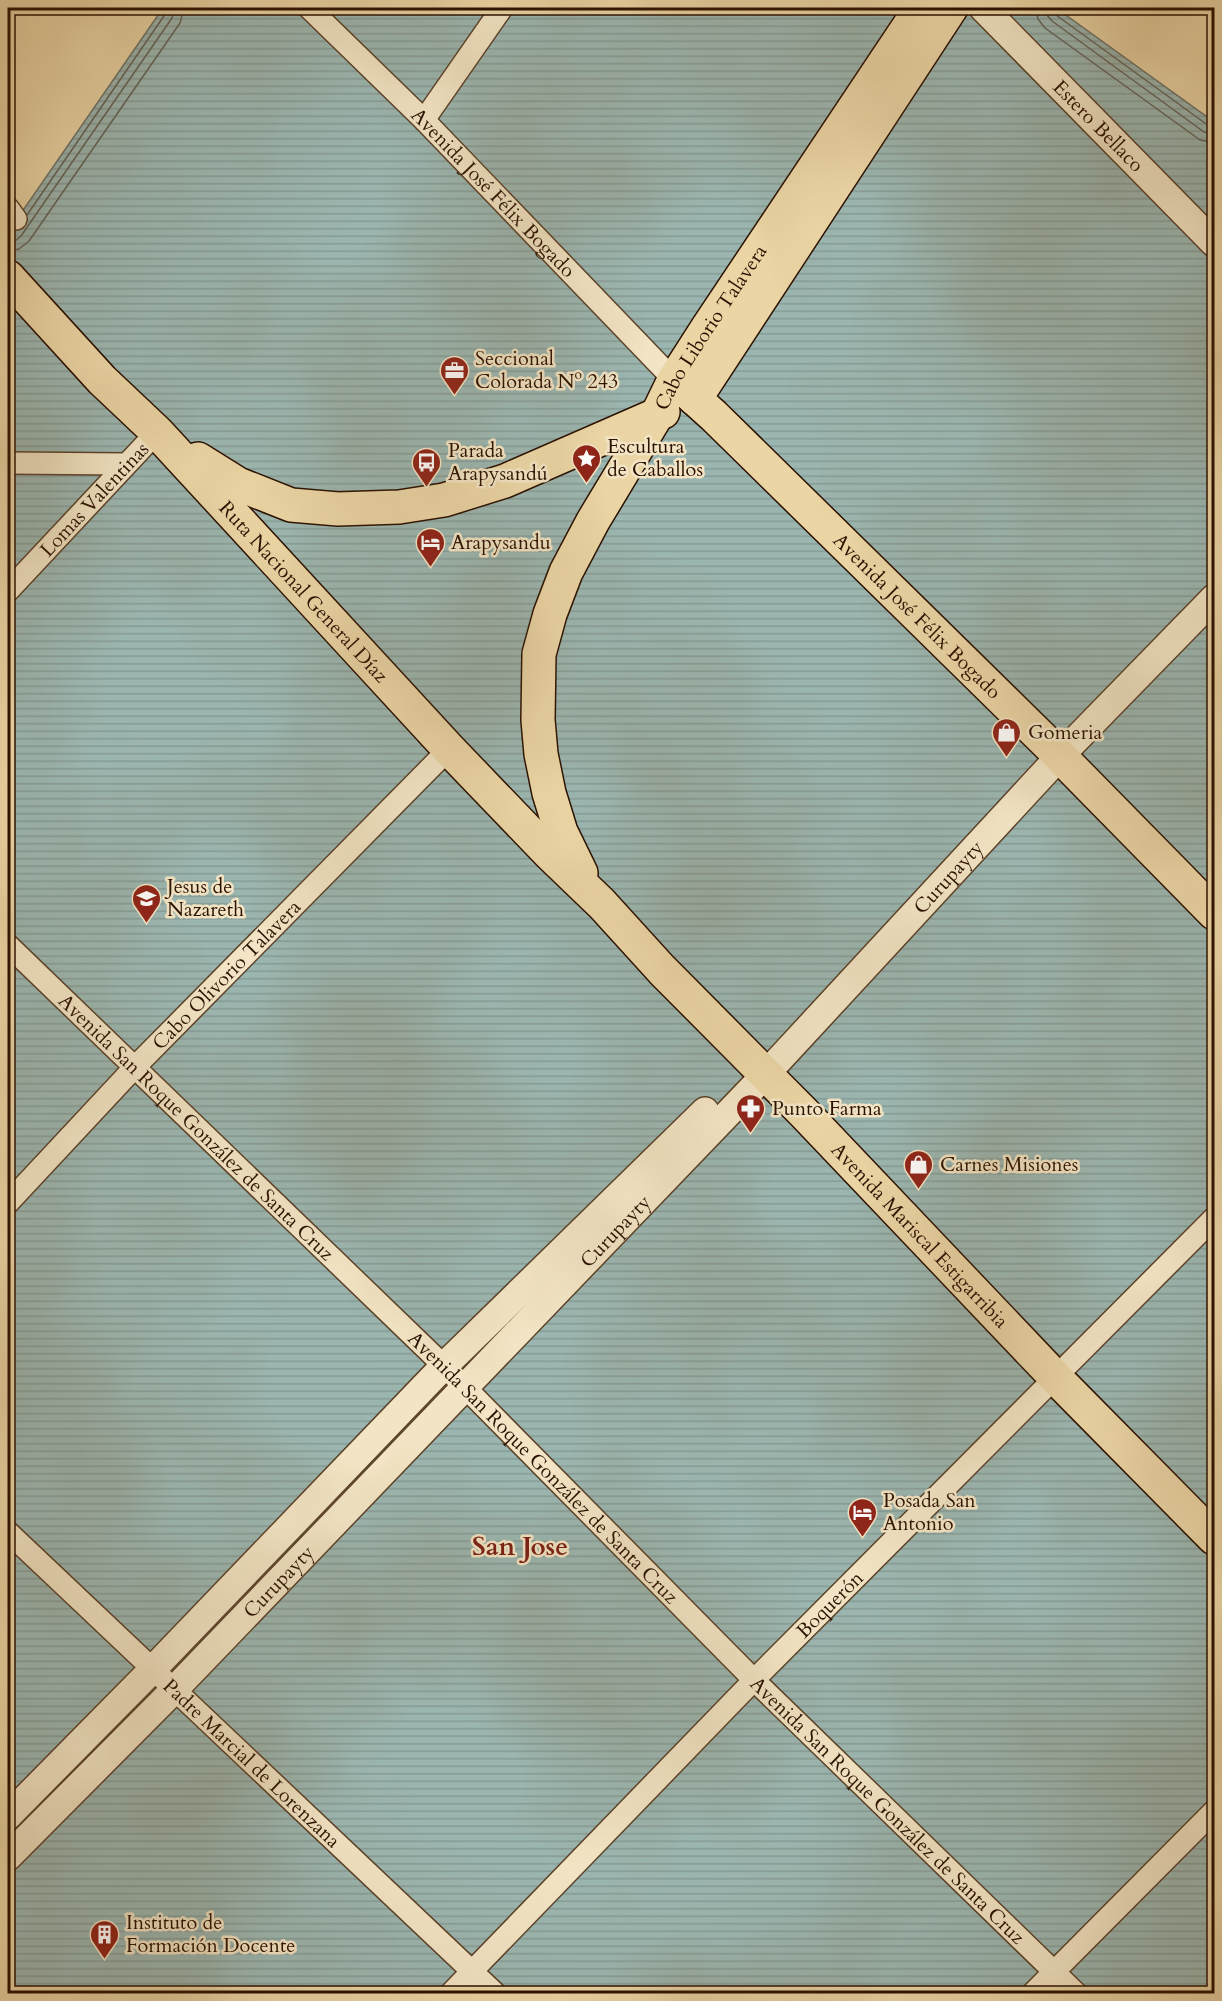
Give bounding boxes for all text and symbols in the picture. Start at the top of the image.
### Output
street label: Estero Bellaco [1047,74,1150,178]
street label: Avenida José Félix Bogado [405,102,582,284]
street label: Cabo Liborio Talavera [648,239,773,415]
place label: Seccional Colorada Nº 243 [475,345,618,395]
office icon: Seccional Colorada Nº 243 [438,354,470,396]
place label: Escultura de Caballos [607,433,703,483]
street label: Lomas Valentinas [34,436,155,563]
place label: Parada Arapysandú [448,437,548,487]
place icon: Escultura de Caballos [570,442,602,484]
bus stop icon: Parada Arapysandú [411,446,443,488]
street label: Ruta Nacional General Díaz [213,495,394,689]
hotel icon: Arapysandu [414,526,446,568]
street label: Avenida José Félix Bogado [827,527,1007,705]
place label: Arapysandu [451,529,551,556]
shop icon: Gomeria [991,716,1023,758]
place label: Gomeria [1028,719,1103,746]
street label: Curupayty [907,834,990,920]
place label: Jesus de Nazareth [164,873,244,923]
school or university icon: Jesus de Nazareth [130,882,162,924]
street label: Cabo Olivorio Talavera [146,894,307,1056]
street label: Avenida San Roque González de Santa Cruz [52,988,340,1267]
pharmacy icon: Punto Farma [735,1092,767,1134]
place label: Punto Farma [772,1095,882,1122]
street label: Avenida Mariscal Estigarribia [825,1137,1015,1334]
shop icon: Carnes Misiones [903,1148,935,1190]
place label: Carnes Misiones [940,1151,1078,1178]
street label: Curupayty [574,1189,657,1274]
street label: Avenida San Roque González de Santa Cruz [402,1325,684,1610]
place label: Posada San Antonio [883,1487,976,1537]
hotel icon: Posada San Antonio [846,1496,878,1538]
district label: San Jose [472,1529,568,1564]
street label: Curupayty [237,1539,320,1624]
street label: Boquerón [790,1565,870,1644]
street label: Avenida San Roque González de Santa Cruz [744,1671,1031,1950]
street label: Padre Marcial de Lorenzana [157,1673,347,1854]
place label: Instituto de Formación Docente [126,1909,295,1959]
building icon: Instituto de Formación Docente [89,1918,121,1960]

